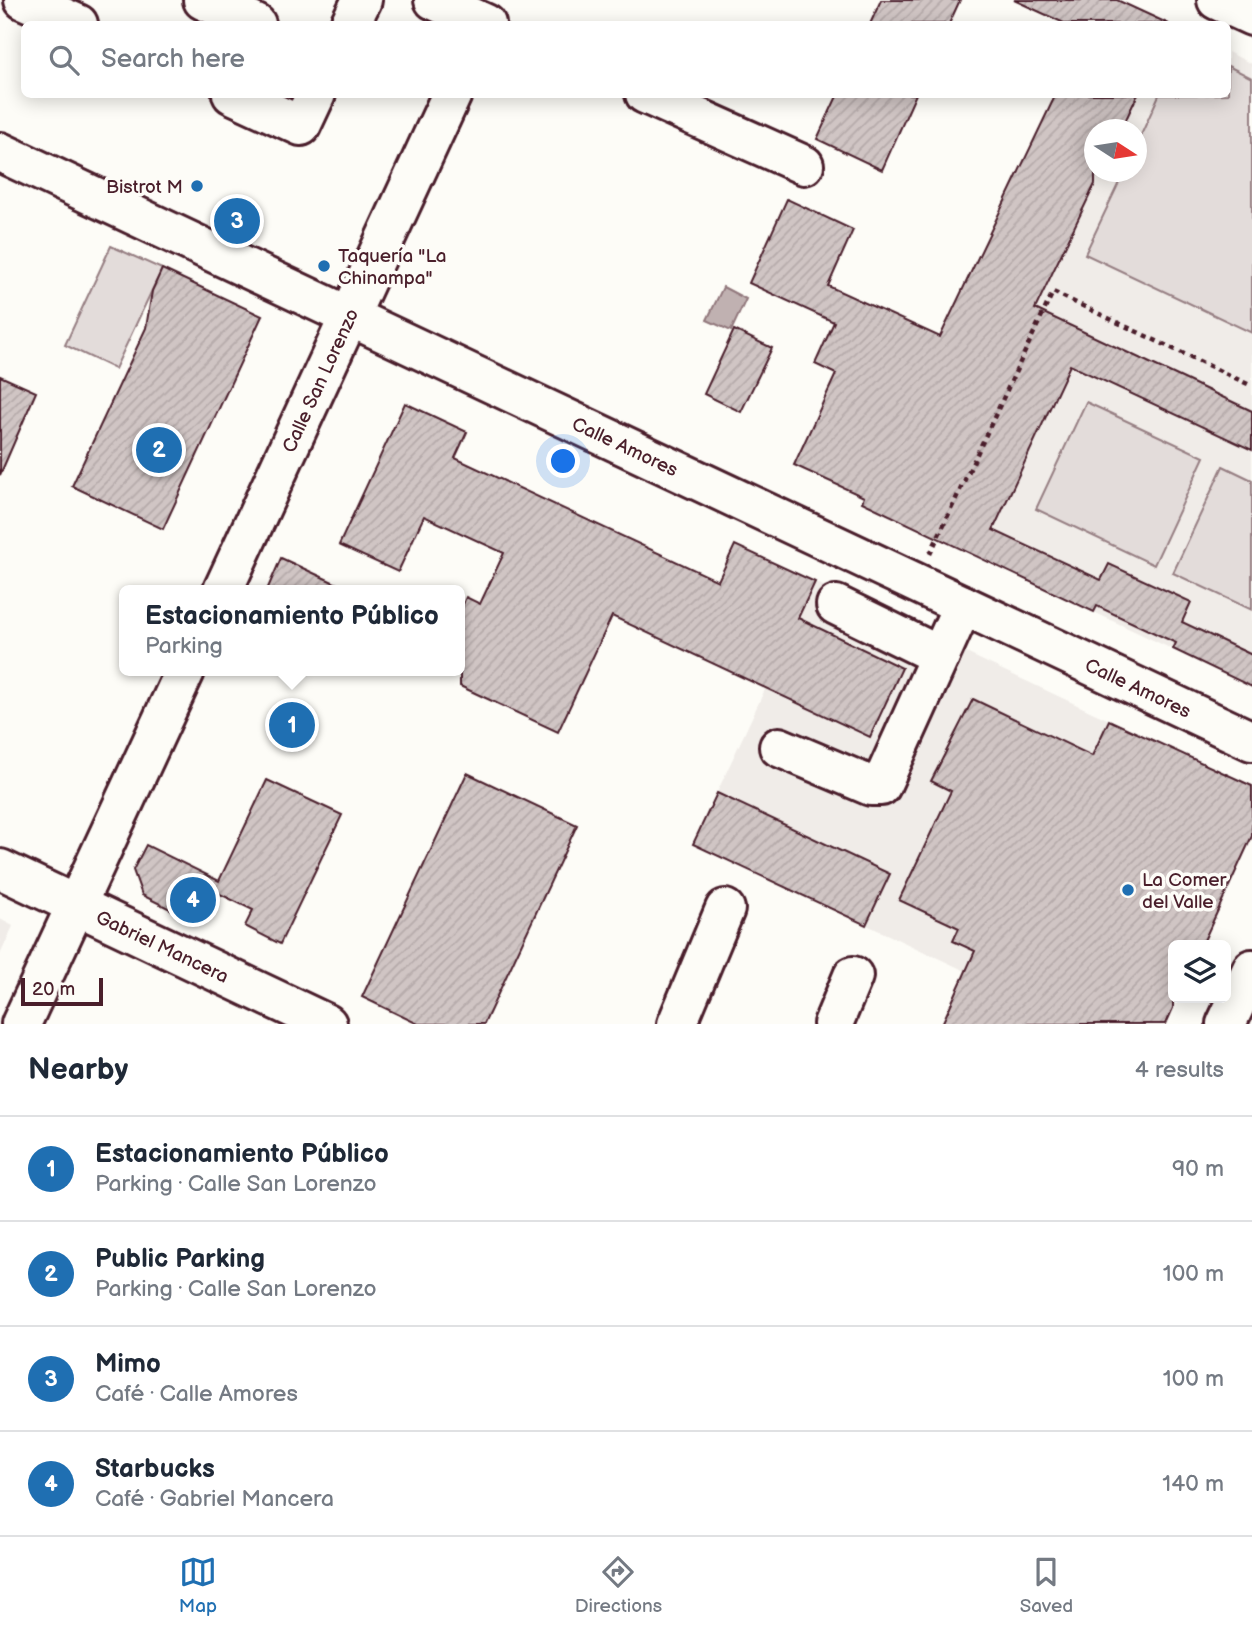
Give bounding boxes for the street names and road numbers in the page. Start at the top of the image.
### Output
street label: Calle San Lorenzo [278,305,364,457]
street label: Calle Amores [568,413,681,482]
street label: Calle Amores [1081,654,1194,724]
street label: Gabriel Mancera [92,906,232,989]

